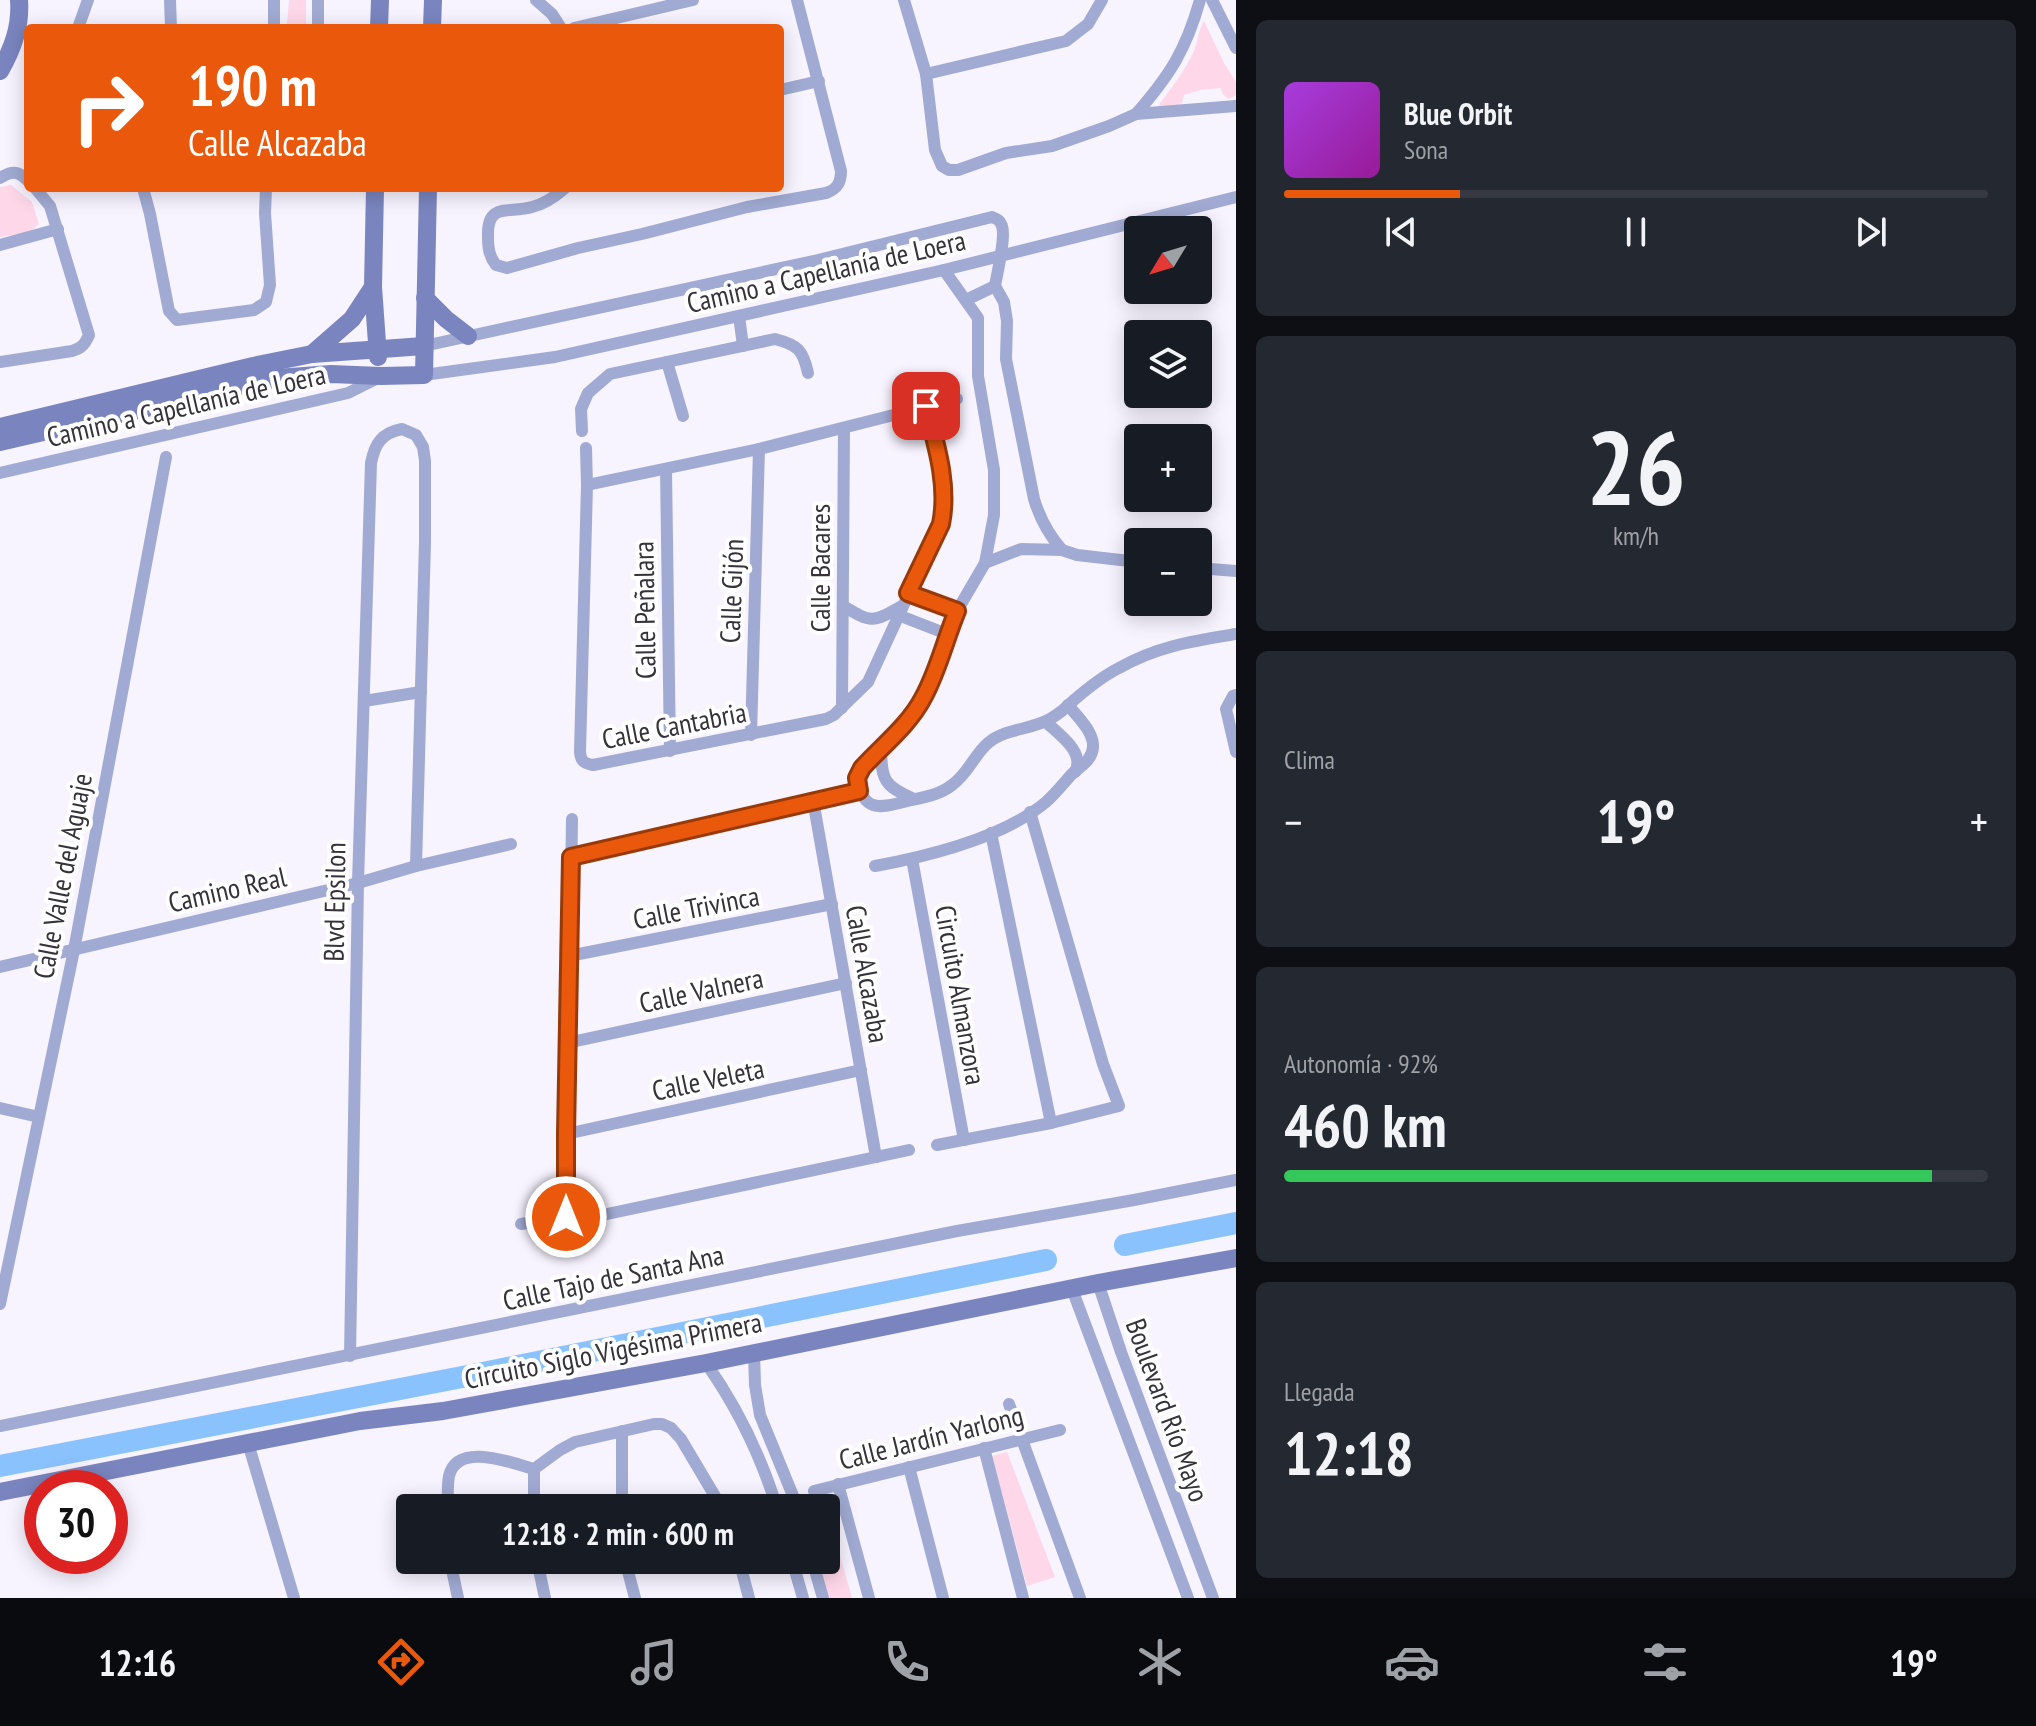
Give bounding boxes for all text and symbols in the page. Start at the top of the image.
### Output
text: 190 m [188,49,317,121]
icon: right [56,56,160,160]
text: Blue Orbit [1404,94,1512,133]
text: Calle Alcazaba [188,119,367,166]
text: Sona [1404,133,1448,166]
icon: previous [1379,210,1423,254]
icon: pause [1614,210,1658,254]
icon: next [1849,210,1893,254]
north arrow [1124,216,1212,304]
map controls [1124,216,1212,616]
street label: Camino a Capellanía de Loera [683,221,969,321]
button: layers [1124,320,1212,408]
street label: Camino a Capellanía de Loera [43,355,329,455]
pin [892,372,960,440]
icon: arrive [904,384,948,428]
text: 26 [1586,399,1686,534]
button: + [1124,424,1212,512]
street label: Calle Bacares [801,504,838,632]
text: km/h [1613,519,1659,552]
button: − [1124,528,1212,616]
street label: Calle Gijón [711,538,751,644]
street label: Calle Peñalara [624,541,664,679]
street label: Calle Cantabria [599,693,749,757]
text: Clima [1284,743,1335,776]
street label: Calle Valle del Aguaje [24,770,100,982]
text: 19° [1596,782,1676,860]
text: − [1284,793,1302,850]
text: + [1970,793,1988,850]
street label: Blvd Epsilon [314,842,354,962]
street label: Camino Real [164,857,290,921]
street label: Calle Trivinca [630,877,762,937]
street label: Calle Alcazaba [838,902,898,1046]
street label: Circuito Almanzora [927,902,995,1088]
street label: Calle Valnera [636,959,766,1021]
text: Autonomía · 92% [1284,1047,1438,1080]
street label: Calle Veleta [649,1049,767,1109]
text: 460 km [1284,1086,1447,1164]
position arrow [524,1175,608,1259]
street label: Calle Tajo de Santa Ana [499,1236,727,1318]
street label: Circuito Siglo Vigésima Primera [461,1303,765,1397]
street label: Boulevard Río Mayo [1118,1313,1218,1507]
text: Llegada [1284,1375,1355,1408]
street label: Calle Jardín Yarlong [835,1396,1027,1478]
text: 12:18 [1284,1414,1414,1492]
speed limit sign: 30 [24,1470,128,1574]
text: 12:18 · 2 min · 600 m [502,1514,734,1553]
icon: directions [373,1634,429,1690]
icon: music [626,1634,682,1690]
icon: phone [879,1634,935,1690]
icon: climate [1132,1634,1188,1690]
icon: car [1384,1634,1440,1690]
icon: filters [1637,1634,1693,1690]
text: 12:16 [98,1639,176,1686]
text: 19° [1890,1639,1938,1686]

